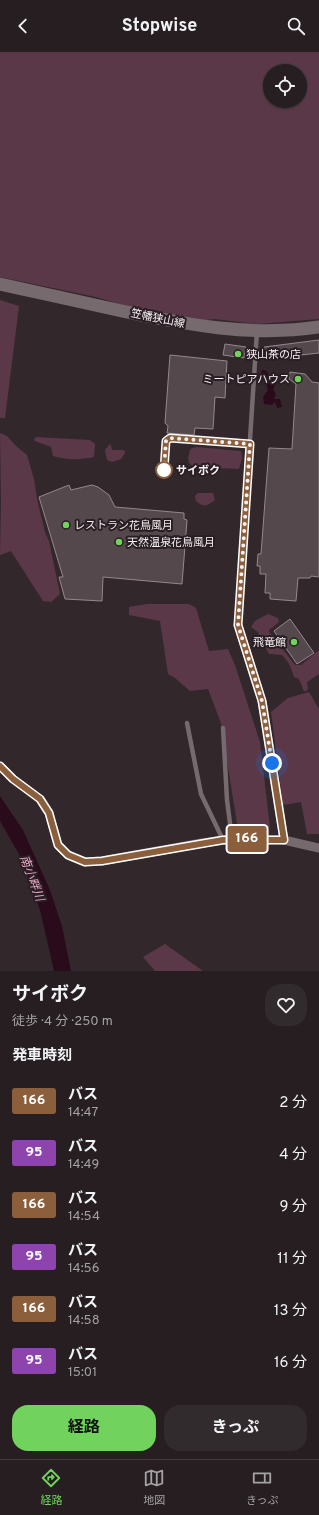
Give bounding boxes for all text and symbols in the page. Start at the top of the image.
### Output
icon: back [12,15,34,37]
text: Stopwise [122,15,197,38]
icon: search [285,15,307,37]
map controls [263,64,307,108]
button: locate [263,64,307,108]
street label: 笠幡狭山線 [129,306,186,332]
place label: 狭山茶の店 [246,348,301,362]
marker: 狭山茶の店 [233,349,243,359]
place label: ミートピアハウス [202,373,290,387]
marker: ミートピアハウス [293,374,303,384]
marker: サイボク [155,461,173,479]
place label: サイボク [176,464,220,478]
place label: レストラン花鳥風月 [74,519,173,533]
marker: レストラン花鳥風月 [61,520,71,530]
place label: 天然温泉花鳥風月 [127,536,215,550]
marker: 天然温泉花鳥風月 [114,537,124,547]
place label: 飛竜館 [253,636,286,650]
marker: 飛竜館 [289,637,299,647]
your location [262,753,282,773]
line badge: 166 [224,826,270,852]
text: 166 [236,830,258,847]
water label: 南小畔川 [15,853,48,905]
text: サイボク [12,983,88,1007]
button: heart [265,984,307,1026]
text: 徒歩 · 4 分 · 250 m [12,1014,113,1030]
text: 発車時刻 [12,1047,72,1066]
text: バス [68,1086,98,1105]
text: 166 [23,1092,45,1109]
text: 2 分 [279,1094,307,1113]
text: 14:47 [68,1105,98,1121]
text: バス [68,1138,98,1157]
text: 95 [25,1144,43,1161]
text: 4 分 [279,1146,307,1165]
text: 14:49 [68,1157,99,1173]
text: バス [68,1190,98,1209]
text: 166 [23,1196,45,1213]
text: 9 分 [280,1198,307,1217]
text: 14:54 [68,1209,100,1225]
text: バス [68,1242,98,1261]
text: 95 [25,1248,43,1265]
text: 11 分 [277,1250,307,1269]
text: 14:56 [68,1261,99,1277]
text: バス [68,1294,98,1313]
text: 166 [23,1300,45,1317]
text: 13 分 [274,1302,307,1321]
text: 14:58 [68,1313,100,1329]
text: バス [68,1346,98,1365]
text: 95 [25,1352,43,1369]
text: 16 分 [274,1354,307,1373]
text: 15:01 [68,1365,97,1381]
button: 経路 [12,1405,156,1451]
button: きっぷ [164,1405,307,1451]
tab: 経路 [40,1467,62,1508]
tab: 地図 [143,1467,165,1508]
tab: きっぷ [246,1467,279,1508]

